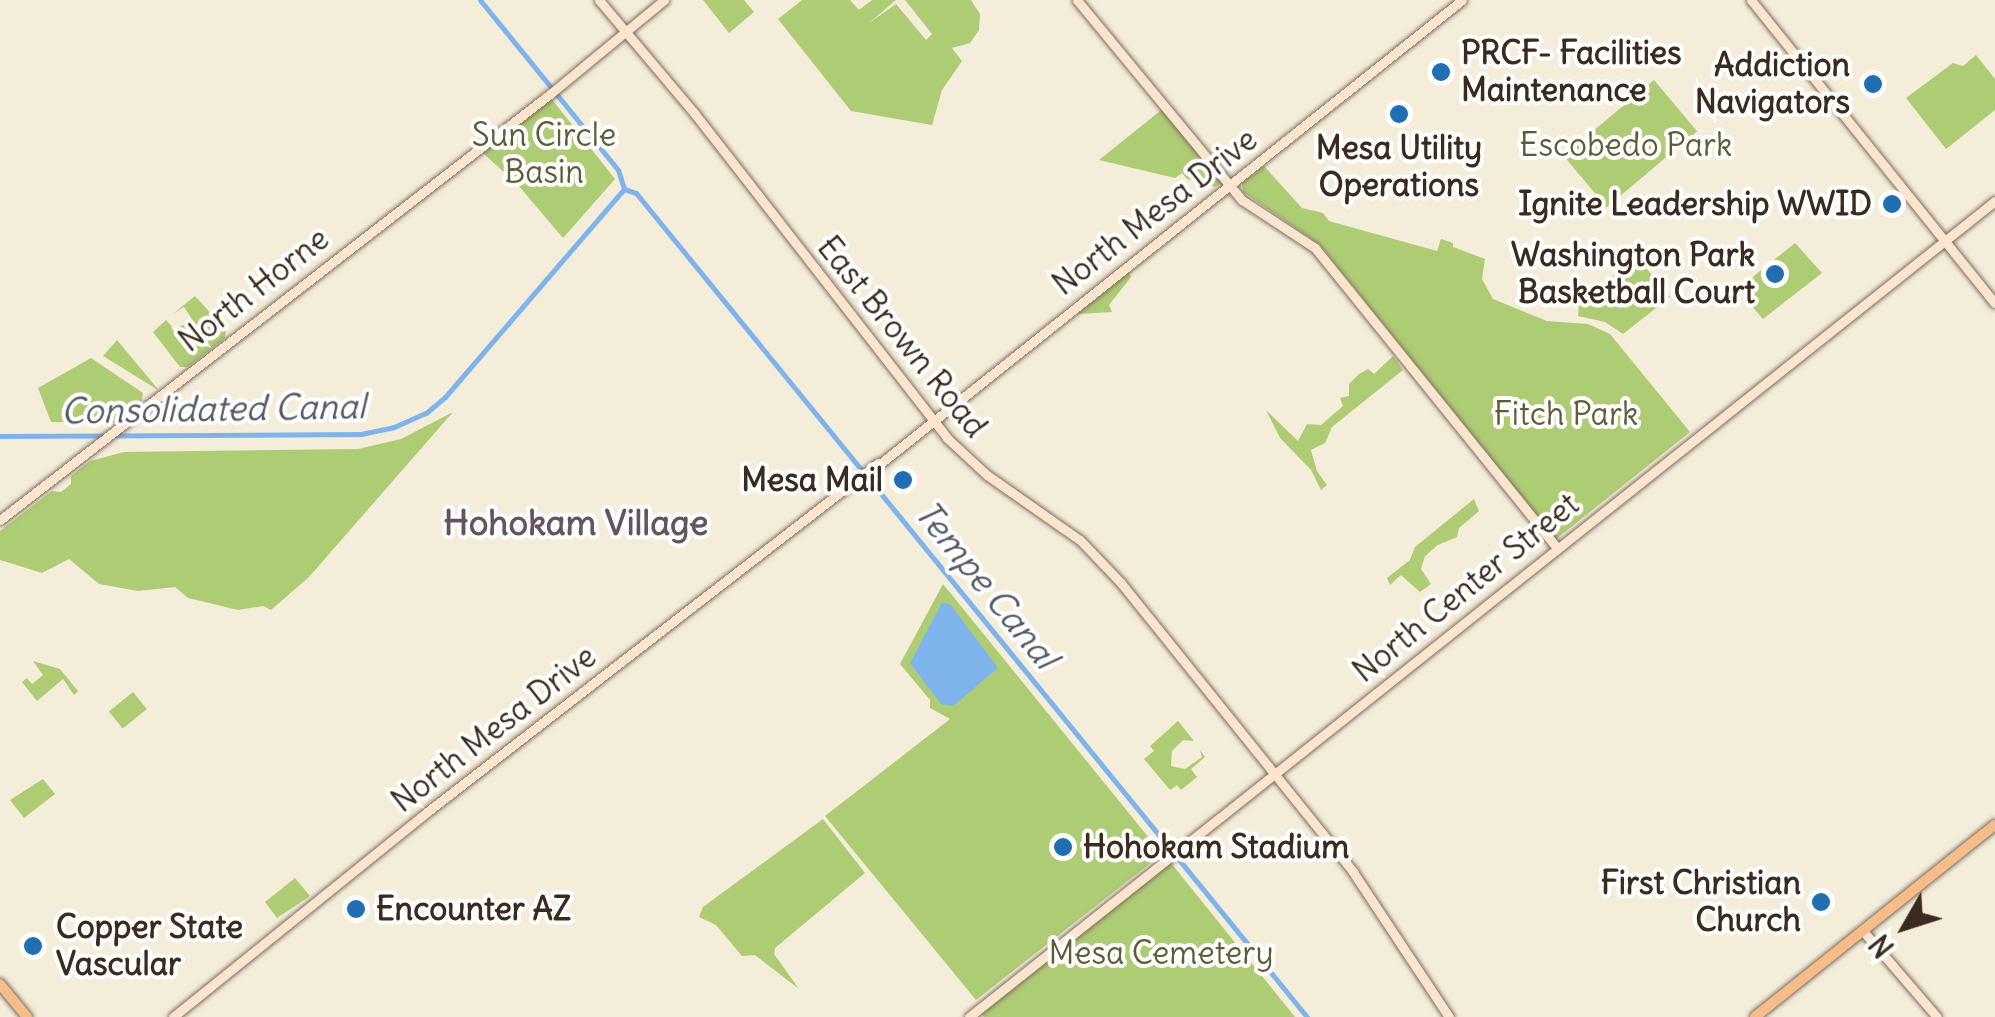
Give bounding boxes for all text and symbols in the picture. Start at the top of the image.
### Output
place label: PRCF- Facilities Maintenance [1461,35,1682,110]
place label: Addiction Navigators [1695,47,1850,122]
marker: PRCF- Facilities Maintenance [1430,61,1452,83]
marker: Addiction Navigators [1860,71,1886,97]
marker: Mesa Utility Operations [1388,103,1410,125]
park label: Sun Circle Basin [472,117,616,192]
street label: North Mesa Drive [1045,120,1265,304]
park label: Escobedo Park [1520,126,1732,164]
place label: Mesa Utility Operations [1316,130,1482,205]
place label: Ignite Leadership WWID [1518,185,1872,223]
marker: Ignite Leadership WWID [1881,193,1903,215]
street label: North Horne [171,220,337,360]
street label: East Brown Road [809,229,995,445]
place label: Washington Park Basketball Court [1511,237,1755,312]
marker: Washington Park Basketball Court [1764,263,1786,285]
water label: Consolidated Canal [60,384,366,432]
park label: Fitch Park [1494,395,1638,433]
place label: Mesa Mail [741,461,883,499]
marker: Mesa Mail [892,469,914,491]
street label: North Center Street [1345,485,1587,691]
water label: Tempe Canal [907,492,1067,676]
district label: Hohokam Village [444,501,708,543]
street label: North Mesa Drive [384,637,604,821]
place label: Hohokam Stadium [1083,828,1349,866]
marker: Hohokam Stadium [1052,836,1074,858]
place label: First Christian Church [1601,865,1801,940]
north arrow [1855,877,1955,977]
place label: Encounter AZ [376,890,571,928]
marker: First Christian Church [1810,891,1832,913]
marker: Encounter AZ [345,898,367,920]
place label: Copper State Vascular [56,909,243,984]
text: N [1862,927,1902,965]
marker: Copper State Vascular [20,933,46,959]
park label: Mesa Cemetery [1048,934,1274,972]

